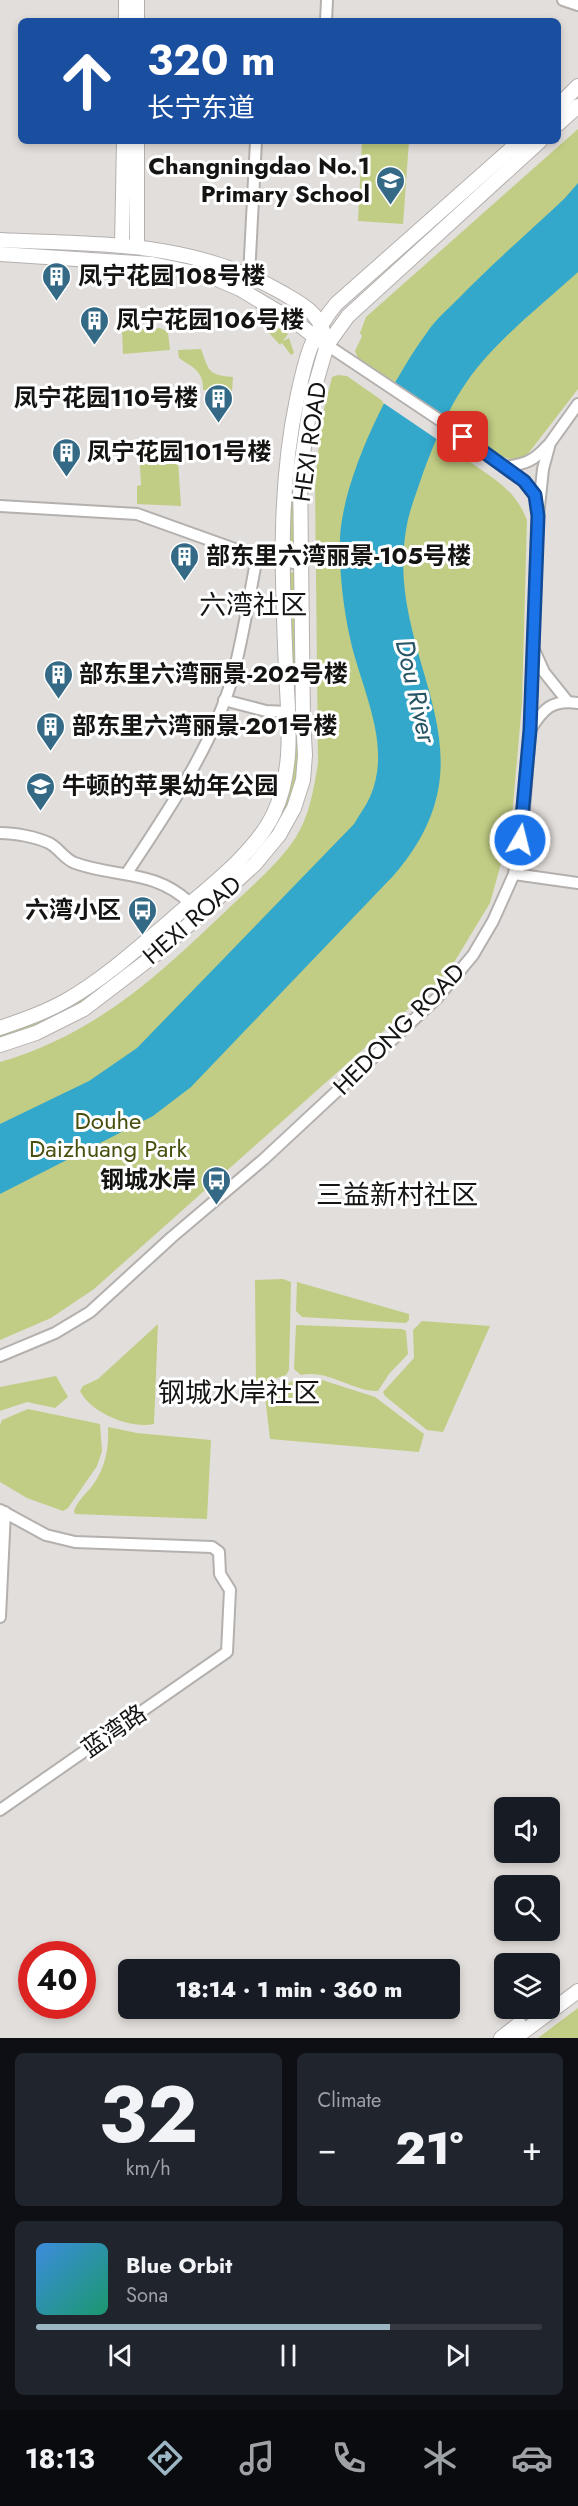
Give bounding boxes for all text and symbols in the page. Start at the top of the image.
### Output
text: 320 m [147,30,275,91]
icon: ahead [48,42,126,120]
text: 长宁东道 [147,88,255,127]
place label: Changningdao No.1 Primary School [148,148,370,211]
school or university icon: Changningdao No.1 Primary School [375,164,407,206]
place label: 凤宁花园108号楼 [78,258,265,293]
building icon: 凤宁花园108号楼 [41,260,73,302]
place label: 凤宁花园106号楼 [116,302,304,337]
building icon: 凤宁花园106号楼 [79,304,111,346]
place label: 凤宁花园110号楼 [14,380,198,415]
street label: HEXI ROAD [284,380,335,504]
building icon: 凤宁花园110号楼 [203,382,235,424]
pin [437,411,488,462]
icon: arrive [446,420,479,453]
place label: 凤宁花园101号楼 [87,434,271,469]
building icon: 凤宁花园101号楼 [50,436,82,478]
place label: 部东里六湾丽景-105号楼 [206,538,471,573]
building icon: 部东里六湾丽景-105号楼 [169,540,201,582]
district label: 六湾社区 [199,585,307,624]
water label: Dou River [386,636,447,748]
place label: 部东里六湾丽景-202号楼 [79,656,348,691]
building icon: 部东里六湾丽景-202号楼 [42,658,74,700]
place label: 部东里六湾丽景-201号楼 [72,708,337,743]
building icon: 部东里六湾丽景-201号楼 [35,710,67,752]
place label: 牛顿的苹果幼年公园 [62,768,278,803]
school or university icon: 牛顿的苹果幼年公园 [25,770,57,812]
position arrow [488,808,552,872]
street label: HEXI ROAD [135,867,249,972]
place label: 六湾小区 [25,892,121,927]
bus stop icon: 六湾小区 [126,894,158,936]
street label: HEDONG ROAD [325,955,473,1103]
park label: Douhe Daizhuang Park [29,1103,188,1166]
place label: 钢城水岸 [100,1162,196,1197]
bus stop icon: 钢城水岸 [201,1164,233,1206]
district label: 三益新村社区 [316,1175,478,1214]
district label: 钢城水岸社区 [158,1373,320,1412]
street label: 蓝湾路 [74,1696,153,1766]
map controls [494,1797,560,2019]
button: sound [494,1797,560,1863]
button: search [494,1875,560,1941]
speed limit sign: 40 [18,1941,96,2019]
button: layers [494,1953,560,2019]
text: 18:14 · 1 min · 360 m [176,1973,402,2005]
text: 32 [98,2059,198,2171]
text: Climate [318,2086,381,2115]
text: 21° [395,2116,463,2181]
text: − [318,2125,337,2172]
text: + [522,2125,542,2172]
text: km/h [126,2154,171,2183]
text: Blue Orbit [126,2249,232,2281]
text: Sona [126,2281,168,2310]
icon: previous [104,2339,137,2372]
icon: pause [272,2339,305,2372]
icon: next [441,2339,474,2372]
icon: directions [144,2437,186,2479]
icon: music [236,2437,278,2479]
icon: phone [328,2437,370,2479]
icon: climate [419,2437,461,2479]
icon: car [511,2437,553,2479]
text: 18:13 [25,2439,95,2478]

